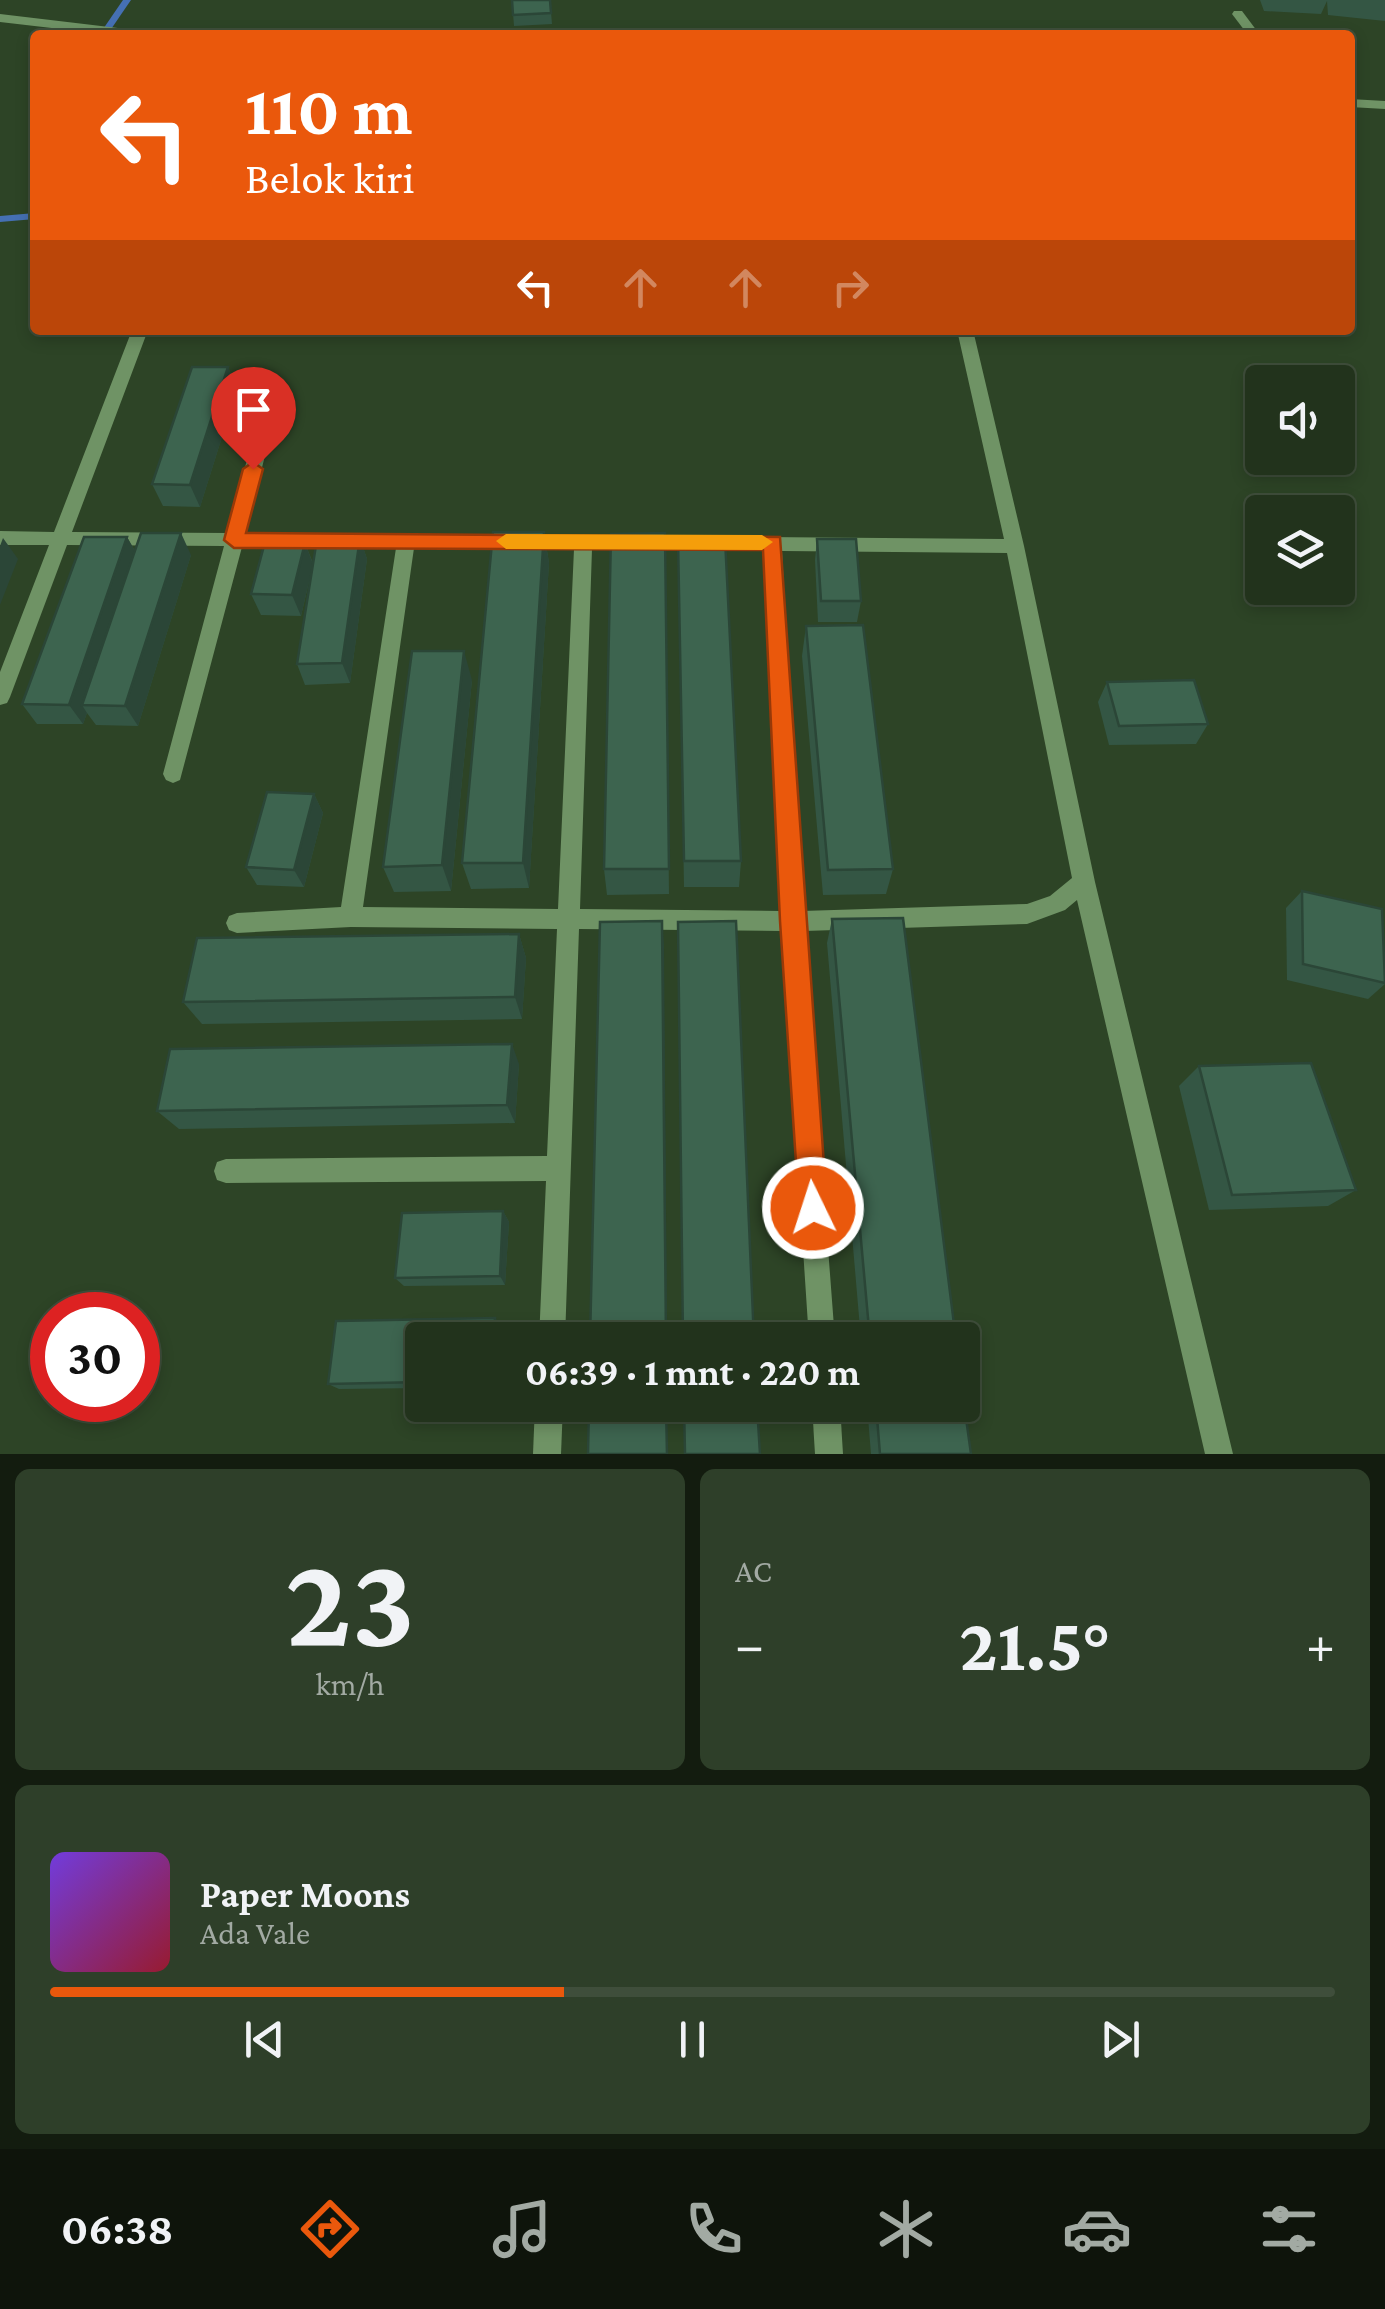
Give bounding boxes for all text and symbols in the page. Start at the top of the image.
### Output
icon: left [80,70,210,200]
text: 110 m [245,71,413,149]
text: Belok kiri [245,153,415,203]
icon: left [508,260,563,315]
icon: ahead [613,260,668,315]
icon: ahead [718,260,773,315]
icon: right [823,260,878,315]
map controls [1245,365,1355,605]
button: sound [1245,365,1355,475]
pin [211,367,296,470]
icon: arrive [226,382,281,437]
button: layers [1245,495,1355,605]
position arrow [761,1156,865,1260]
speed limit sign: 30 [30,1292,160,1422]
text: 06:39 · 1 mnt · 220 m [525,1351,860,1393]
text: 23 [285,1528,415,1673]
text: AC [735,1553,772,1589]
text: 21.5° [959,1603,1111,1686]
text: − [735,1614,764,1675]
text: + [1306,1614,1335,1675]
text: km/h [316,1666,385,1702]
text: Paper Moons [200,1873,410,1915]
text: Ada Vale [200,1915,310,1951]
icon: previous [237,2012,292,2067]
icon: pause [665,2012,720,2067]
icon: next [1093,2012,1148,2067]
icon: directions [295,2194,365,2264]
icon: music [487,2194,557,2264]
icon: phone [679,2194,749,2264]
icon: climate [871,2194,941,2264]
icon: car [1062,2194,1132,2264]
icon: filters [1254,2194,1324,2264]
text: 06:38 [61,2204,173,2254]

